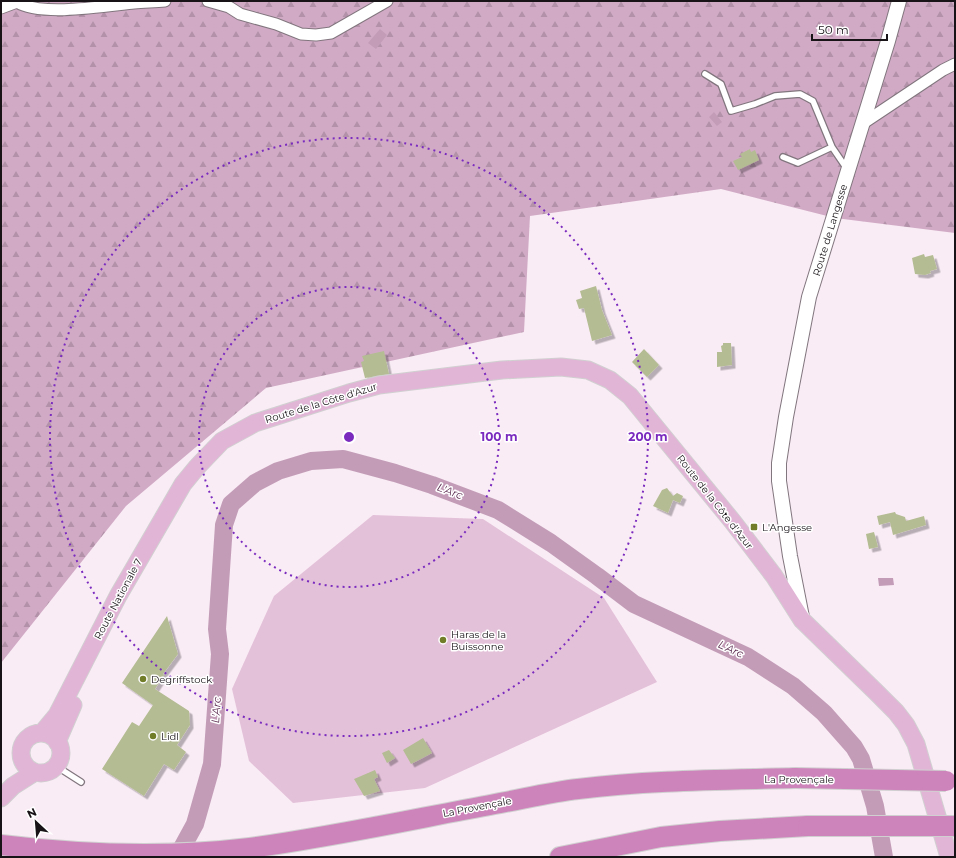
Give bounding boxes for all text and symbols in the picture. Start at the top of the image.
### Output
scale bar [812,16,887,42]
text: 50 m [818,22,849,37]
street label: Route de Langesse [810,182,850,278]
street label: Route de la Côte d'Azur [263,380,379,426]
text: 100 m [481,429,517,444]
text: 200 m [628,429,668,444]
centre of rings [342,430,356,444]
street label: Route de la Côte d'Azur [674,452,756,552]
water label: L'Arc [435,480,466,503]
place label: L'Angesse [762,521,812,534]
marker: L'Angesse [749,522,759,532]
street label: Route Nationale 7 [91,556,145,642]
place label: Haras de la Buissonne [451,628,506,653]
marker: Haras de la Buissonne [438,635,448,645]
water label: L'Arc [716,637,747,661]
place label: Degriffstock [151,673,212,686]
marker: Degriffstock [138,674,148,684]
water label: L'Arc [208,695,224,724]
place label: Lidl [161,730,179,743]
marker: Lidl [148,731,158,741]
street label: La Provençale [764,773,834,786]
street label: La Provençale [442,794,512,820]
north arrow [16,802,56,842]
text: N [25,805,39,821]

